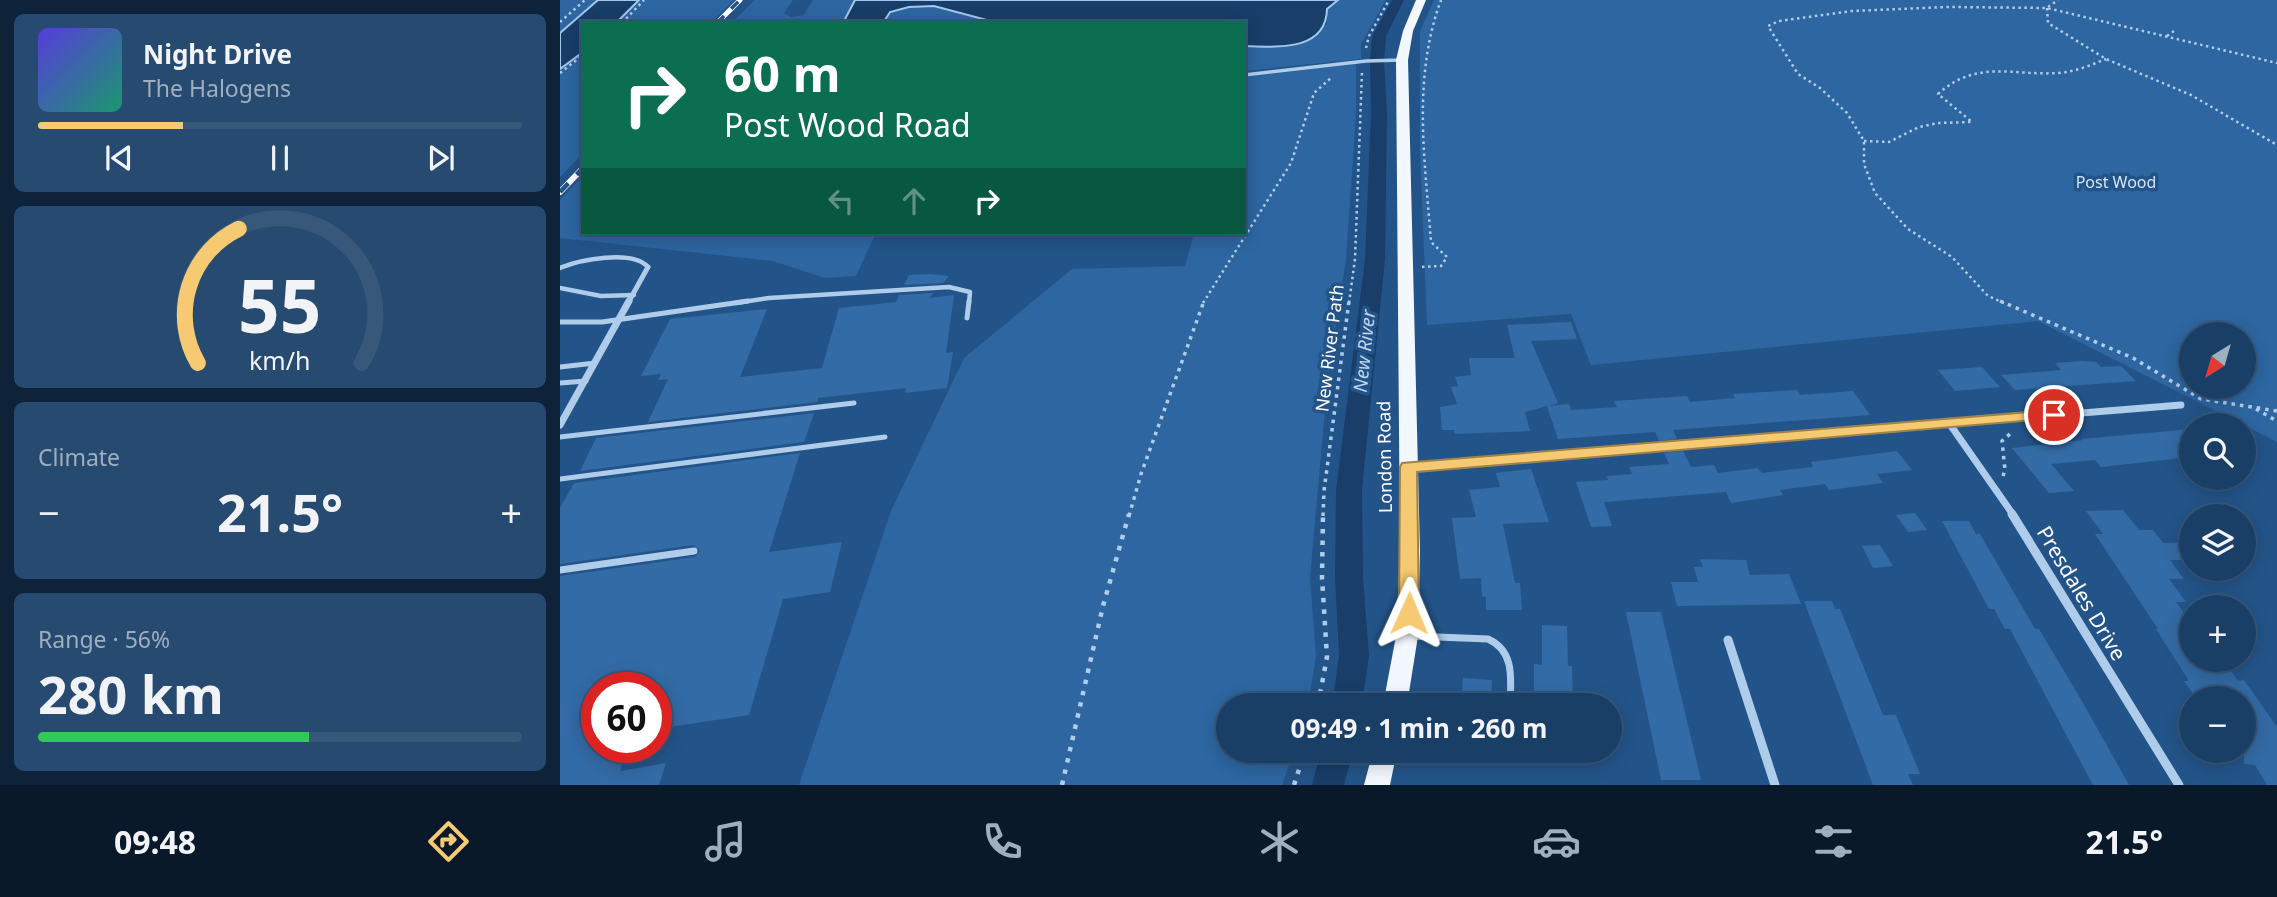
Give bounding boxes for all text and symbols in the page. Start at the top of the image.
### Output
text: Night Drive [143,36,292,72]
text: 60 m [724,40,841,106]
icon: right [609,49,700,140]
text: The Halogens [143,72,291,104]
text: Post Wood Road [724,103,971,146]
icon: previous [100,139,138,177]
icon: pause [261,139,299,177]
icon: next [422,139,460,177]
park label: Post Wood [2076,171,2156,193]
icon: left [822,182,860,220]
icon: ahead [895,182,933,220]
icon: right [968,182,1006,220]
text: 55 [238,255,322,354]
street label: New River Path [1309,283,1349,413]
water label: New River [1347,307,1381,394]
north arrow [2179,322,2256,399]
map controls [2179,322,2256,763]
text: km/h [249,342,311,376]
pin [2024,385,2084,445]
icon: arrive [2035,396,2073,434]
street label: London Road [1371,401,1397,513]
button: search [2179,413,2256,490]
text: Climate [38,441,120,473]
text: 21.5° [217,476,343,547]
text: − [38,486,60,538]
text: + [500,486,522,538]
button: layers [2179,504,2256,581]
street label: Presdales Drive [2031,521,2133,665]
position arrow [1372,576,1446,650]
button: + [2179,595,2256,672]
text: Range · 56% [38,623,170,655]
text: 280 km [38,658,224,729]
speed limit sign: 60 [581,672,672,763]
button: − [2179,686,2256,763]
text: 09:49 · 1 min · 260 m [1291,710,1547,746]
icon: directions [424,817,473,866]
icon: music [701,817,750,866]
icon: phone [978,817,1027,866]
icon: climate [1255,817,1304,866]
icon: car [1532,817,1581,866]
icon: filters [1809,817,1858,866]
text: 09:48 [114,820,196,863]
text: 21.5° [2086,820,2163,863]

